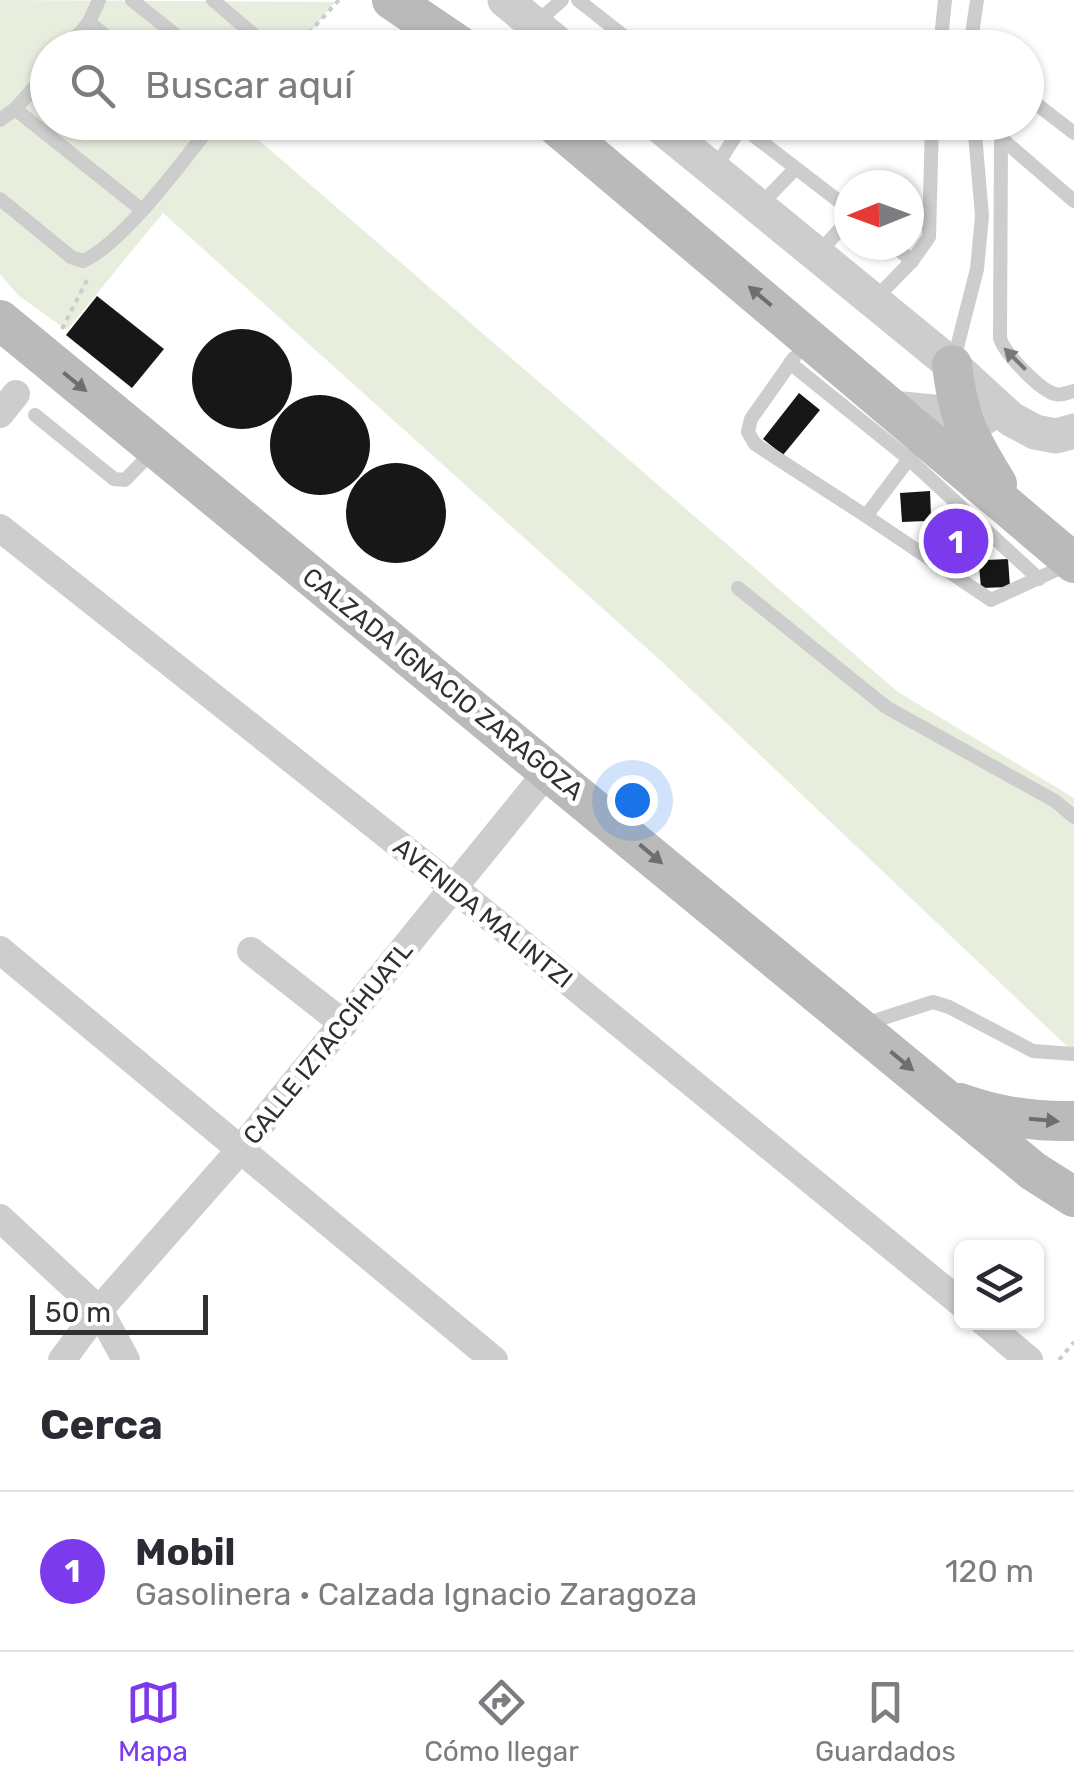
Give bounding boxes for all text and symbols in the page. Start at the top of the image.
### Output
search box [30,30,1044,140]
icon: search [65,58,120,113]
text: Buscar aquí [145,62,353,108]
north arrow [834,170,924,260]
one-way arrow [748,285,773,307]
one-way arrow [1003,347,1027,371]
one-way arrow [62,371,87,392]
pin: 1 [924,504,988,578]
street label: CALZADA IGNACIO ZARAGOZA [297,562,589,806]
your location [607,775,658,826]
street label: AVENIDA MALINTZI [388,832,578,994]
one-way arrow [639,843,664,864]
street label: CALLE IZTACCÍHUATL [237,936,419,1150]
one-way arrow [889,1050,914,1071]
one-way arrow [1028,1112,1060,1128]
map controls [954,1240,1044,1330]
button: layers [954,1240,1044,1330]
scale bar [30,1290,208,1334]
text: 50 m [45,1296,111,1329]
text: Cerca [40,1400,163,1450]
text: Mobil [135,1529,235,1575]
text: 1 [65,1552,80,1590]
text: 120 m [945,1552,1034,1590]
text: Gasolinera · Calzada Ignacio Zaragoza [135,1575,697,1613]
tab: Mapa [118,1675,188,1768]
tab: Cómo llegar [424,1675,579,1768]
tab: Guardados [815,1675,956,1768]

